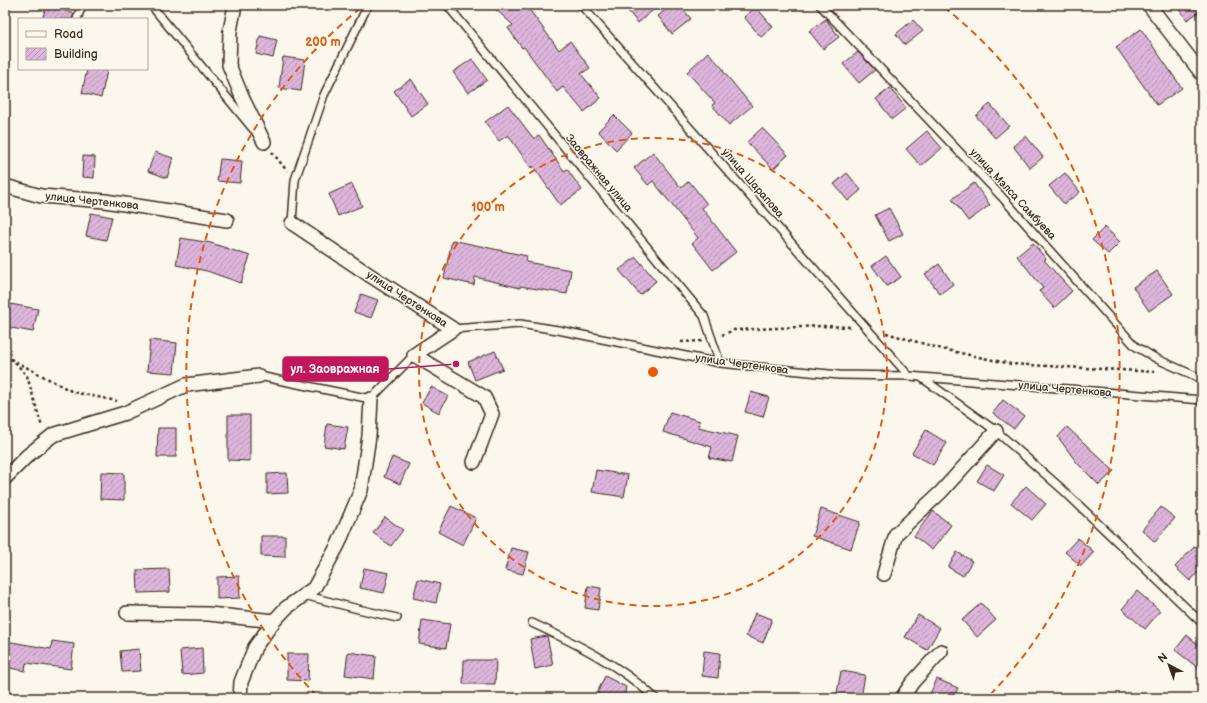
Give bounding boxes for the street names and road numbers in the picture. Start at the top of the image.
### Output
street label: Заовражная улица [563,132,635,215]
street label: улица Шарапова [719,146,787,221]
street label: улица Мэлса Самбуева [967,146,1059,243]
street label: улица Чертенкова [45,190,140,212]
street label: улица Чертенкова [364,268,450,330]
street label: улица Чертенкова [695,351,790,377]
street label: улица Чертенкова [1018,378,1113,400]

